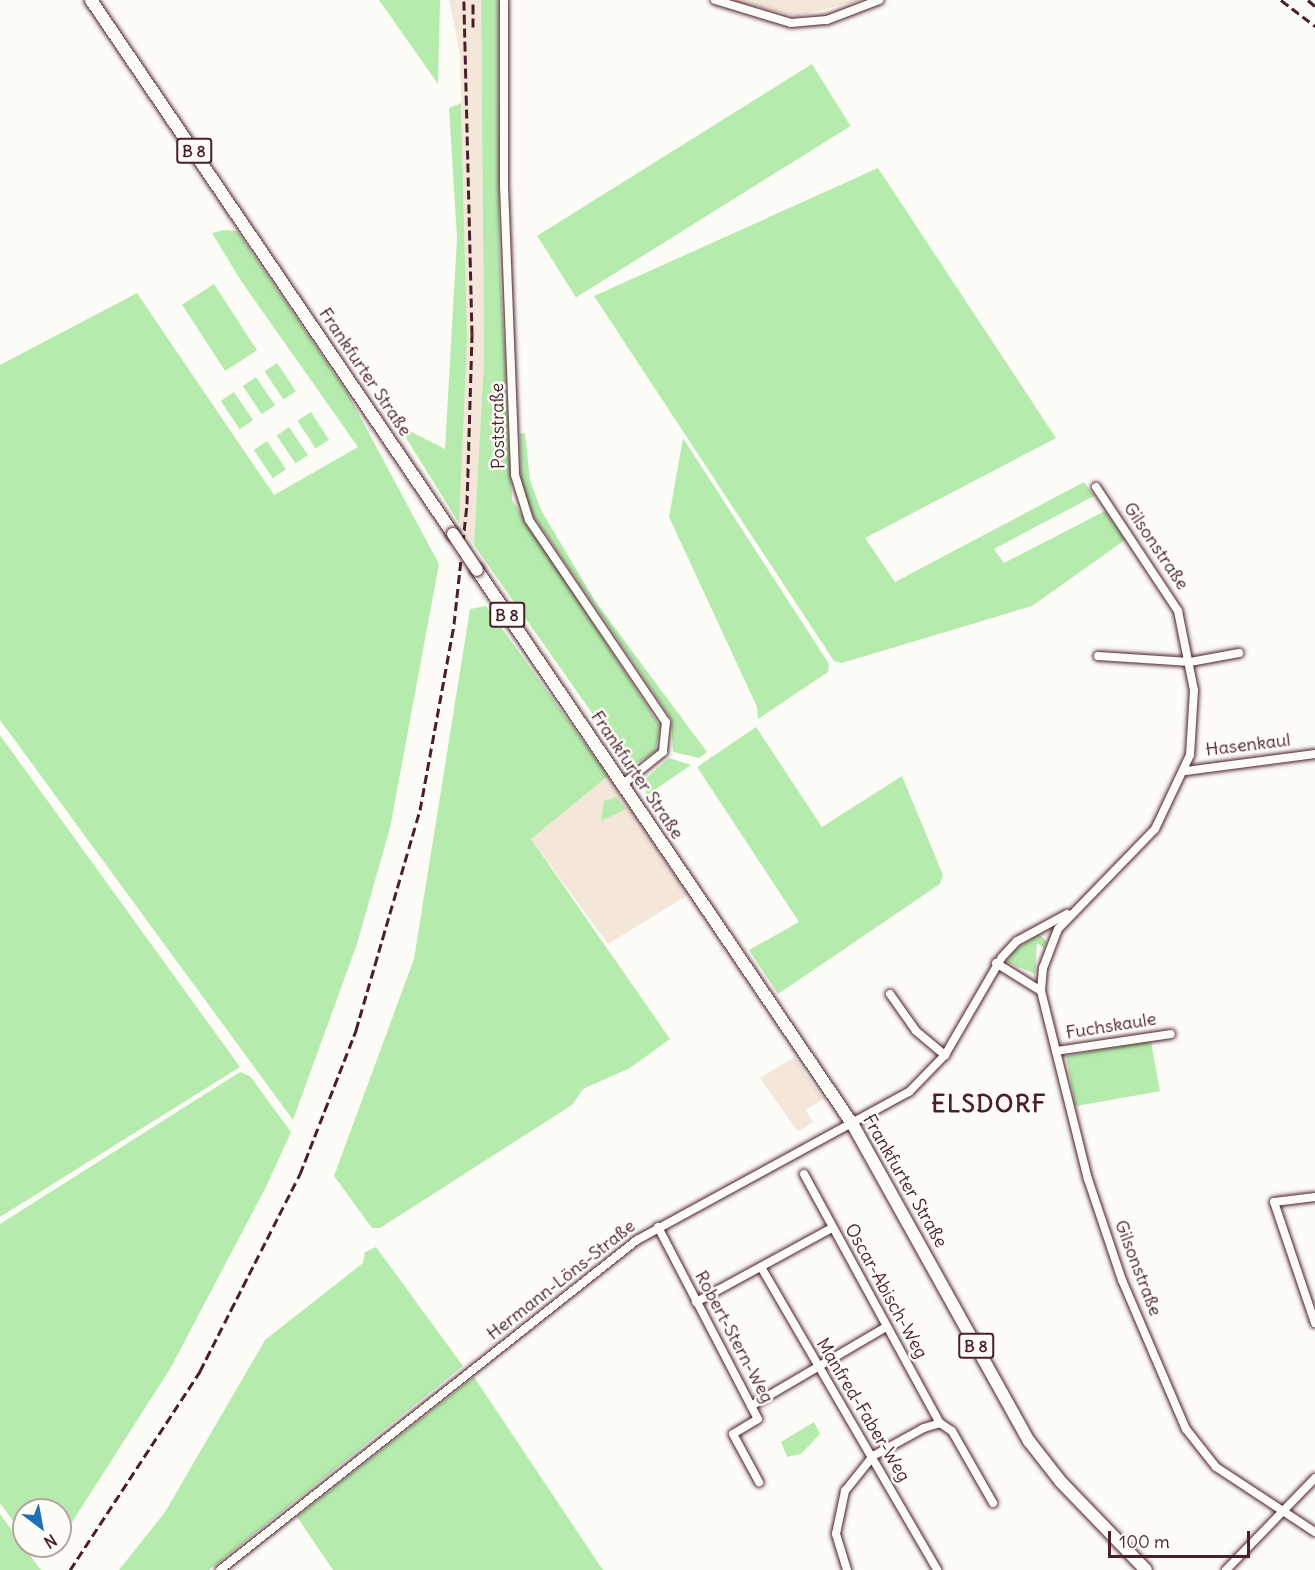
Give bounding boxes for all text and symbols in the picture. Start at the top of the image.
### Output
road number: B 8 [176,138,212,164]
street label: Frankfurter Straße [314,304,416,440]
street label: Poststraße [486,383,510,469]
street label: Gilsonstraße [1119,498,1193,594]
road number: B 8 [489,602,525,628]
street label: Frankfurter Straße [586,707,688,843]
street label: Hasenkaul [1204,729,1292,761]
street label: Fuchskaule [1064,1008,1158,1044]
district label: ELSDORF [931,1090,1047,1118]
street label: Frankfurter Straße [858,1111,952,1251]
street label: Hermann-Löns-Straße [483,1215,639,1345]
street label: Gilsonstraße [1110,1217,1166,1319]
street label: Oscar-Abisch-Weg [840,1220,932,1362]
street label: Robert-Stern-Weg [690,1267,778,1407]
road number: B 8 [958,1333,994,1359]
street label: Manfred-Faber-Weg [812,1334,914,1486]
north arrow [12,1498,72,1558]
scale bar [1111,1519,1254,1557]
text: N [40,1530,60,1553]
text: 100 m [1119,1530,1170,1553]

